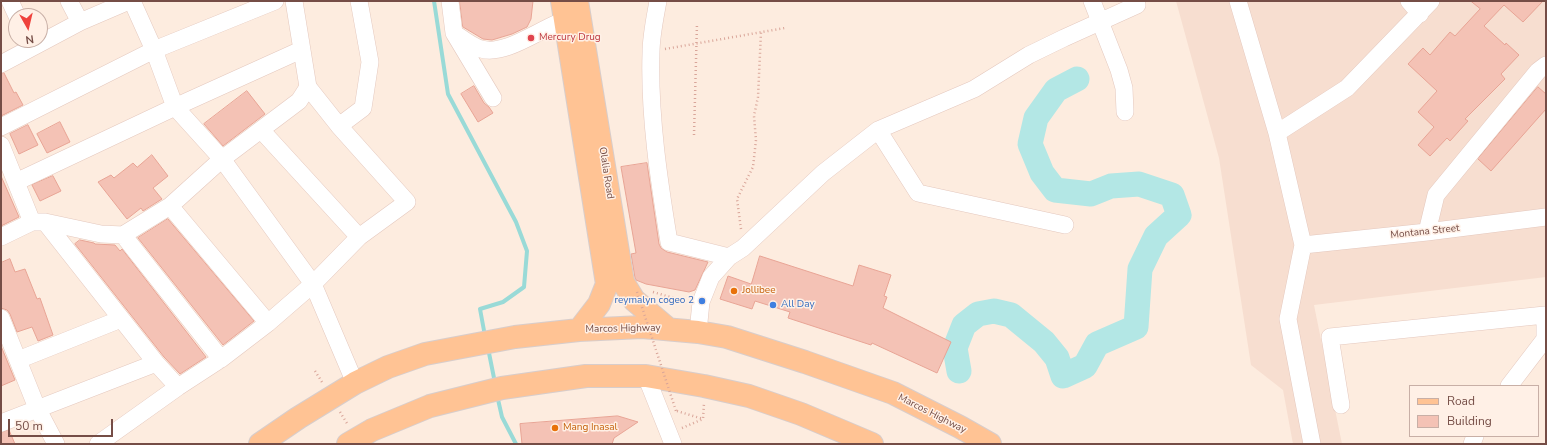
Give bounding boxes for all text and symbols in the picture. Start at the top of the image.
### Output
north arrow [8,8,48,48]
text: N [24,31,35,47]
place label: Mercury Drug [539,32,601,44]
marker: Mercury Drug [526,33,536,43]
street label: Olalia Road [596,146,616,200]
street label: Montana Street [1390,222,1460,242]
place label: Jollibee [742,285,776,297]
marker: Jollibee [729,286,739,296]
place label: reymalyn cogeo 2 [615,295,694,307]
marker: reymalyn cogeo 2 [697,296,707,306]
place label: All Day [781,299,815,311]
marker: All Day [768,300,778,310]
street label: Marcos Highway [585,322,661,336]
legend [1409,385,1539,437]
street label: Marcos Highway [896,392,968,436]
text: Road [1447,393,1475,409]
scale bar [10,411,115,437]
text: Building [1447,413,1492,429]
text: 50 m [15,418,43,434]
place label: Mang Inasal [563,422,618,434]
marker: Mang Inasal [550,423,560,433]

